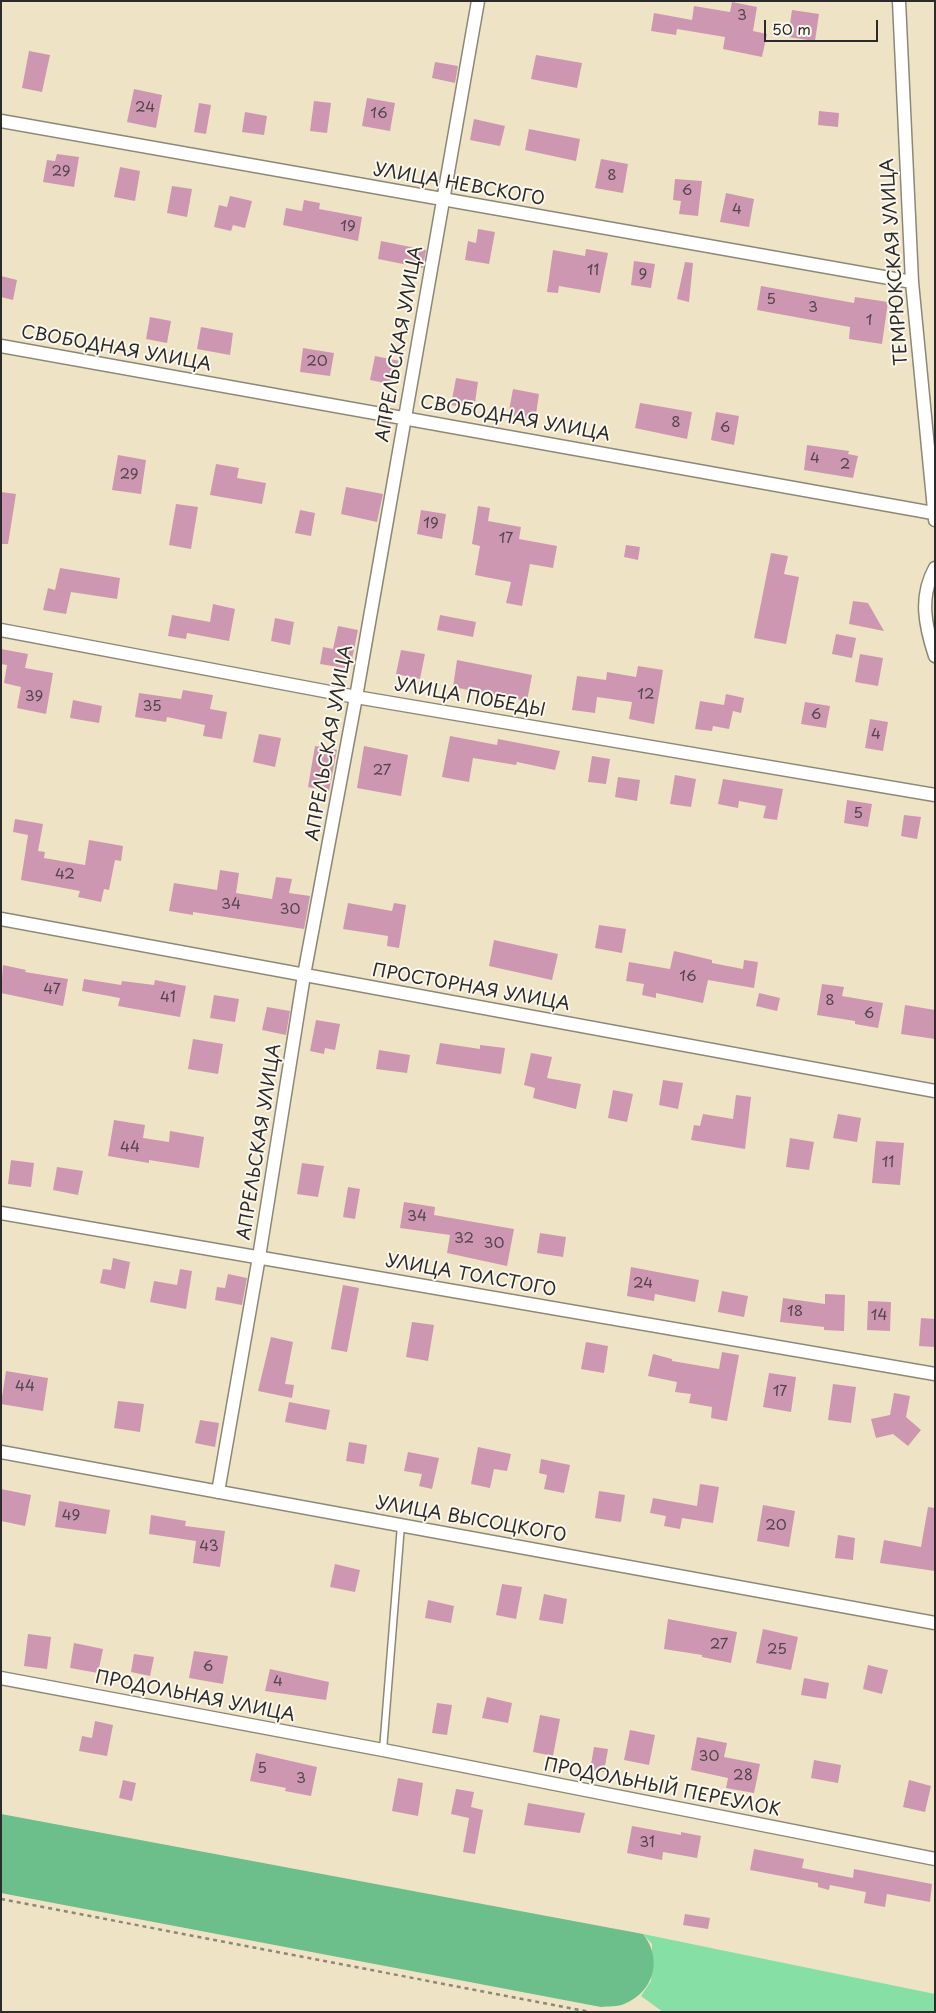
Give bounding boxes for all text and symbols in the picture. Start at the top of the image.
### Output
house number: 3 [737,7,747,25]
scale bar [766,10,880,42]
text: 50 m [772,17,811,40]
house number: 24 [135,99,155,117]
house number: 16 [370,105,388,123]
street label: ТЕМРЮКСКАЯ УЛИЦА [877,158,913,366]
street label: УЛИЦА НЕВСКОГО [372,159,546,211]
house number: 29 [51,163,71,181]
house number: 8 [607,167,617,185]
house number: 6 [682,182,692,200]
house number: 4 [732,201,742,219]
house number: 19 [340,218,356,236]
street label: АПРЕЛЬСКАЯ УЛИЦА [372,244,428,444]
house number: 11 [587,262,599,280]
house number: 9 [639,266,647,284]
house number: 5 [766,291,776,309]
house number: 3 [808,299,818,317]
house number: 1 [866,312,872,330]
street label: СВОБОДНАЯ УЛИЦА [19,322,213,376]
house number: 20 [306,353,328,371]
street label: СВОБОДНАЯ УЛИЦА [418,392,612,446]
house number: 8 [671,414,681,432]
house number: 6 [720,419,730,437]
house number: 4 [810,450,820,468]
house number: 2 [840,456,850,474]
house number: 29 [119,466,139,484]
house number: 19 [423,515,439,533]
house number: 17 [499,530,513,548]
street label: АПРЕЛЬСКАЯ УЛИЦА [302,643,358,843]
street label: УЛИЦА ПОБЕДЫ [393,674,547,722]
house number: 12 [637,686,655,704]
house number: 39 [25,688,43,706]
house number: 35 [142,698,162,716]
house number: 6 [811,706,821,724]
house number: 4 [871,726,881,744]
house number: 27 [373,762,391,780]
house number: 5 [853,805,863,823]
house number: 42 [55,866,75,884]
house number: 34 [221,896,241,914]
house number: 30 [280,901,300,919]
street label: ПРОСТОРНАЯ УЛИЦА [371,960,571,1016]
house number: 16 [679,968,697,986]
house number: 47 [43,981,61,999]
house number: 41 [160,989,176,1007]
house number: 8 [825,992,835,1010]
house number: 6 [864,1005,874,1023]
street label: АПРЕЛЬСКАЯ УЛИЦА [234,1042,286,1242]
house number: 44 [120,1139,140,1157]
house number: 11 [882,1154,894,1172]
house number: 34 [407,1208,427,1226]
house number: 32 [454,1230,474,1248]
house number: 30 [484,1235,504,1253]
street label: УЛИЦА ТОЛСТОГО [384,1250,558,1302]
house number: 24 [633,1275,653,1293]
house number: 18 [787,1303,803,1321]
house number: 14 [871,1307,887,1325]
house number: 44 [15,1378,35,1396]
house number: 17 [773,1383,787,1401]
street label: УЛИЦА ВЫСОЦКОГО [374,1493,568,1547]
house number: 49 [62,1507,80,1525]
house number: 20 [765,1517,787,1535]
house number: 43 [199,1538,219,1556]
house number: 27 [710,1636,728,1654]
house number: 25 [767,1641,787,1659]
house number: 6 [203,1658,213,1676]
street label: ПРОДОЛЬНАЯ УЛИЦА [93,1667,297,1727]
house number: 4 [273,1673,283,1691]
house number: 30 [699,1748,719,1766]
street label: ПРОДОЛЬНЫЙ ПЕРЕУЛОК [542,1754,782,1822]
house number: 5 [257,1760,267,1778]
house number: 28 [733,1767,753,1785]
house number: 3 [296,1770,306,1788]
house number: 31 [639,1834,655,1852]

